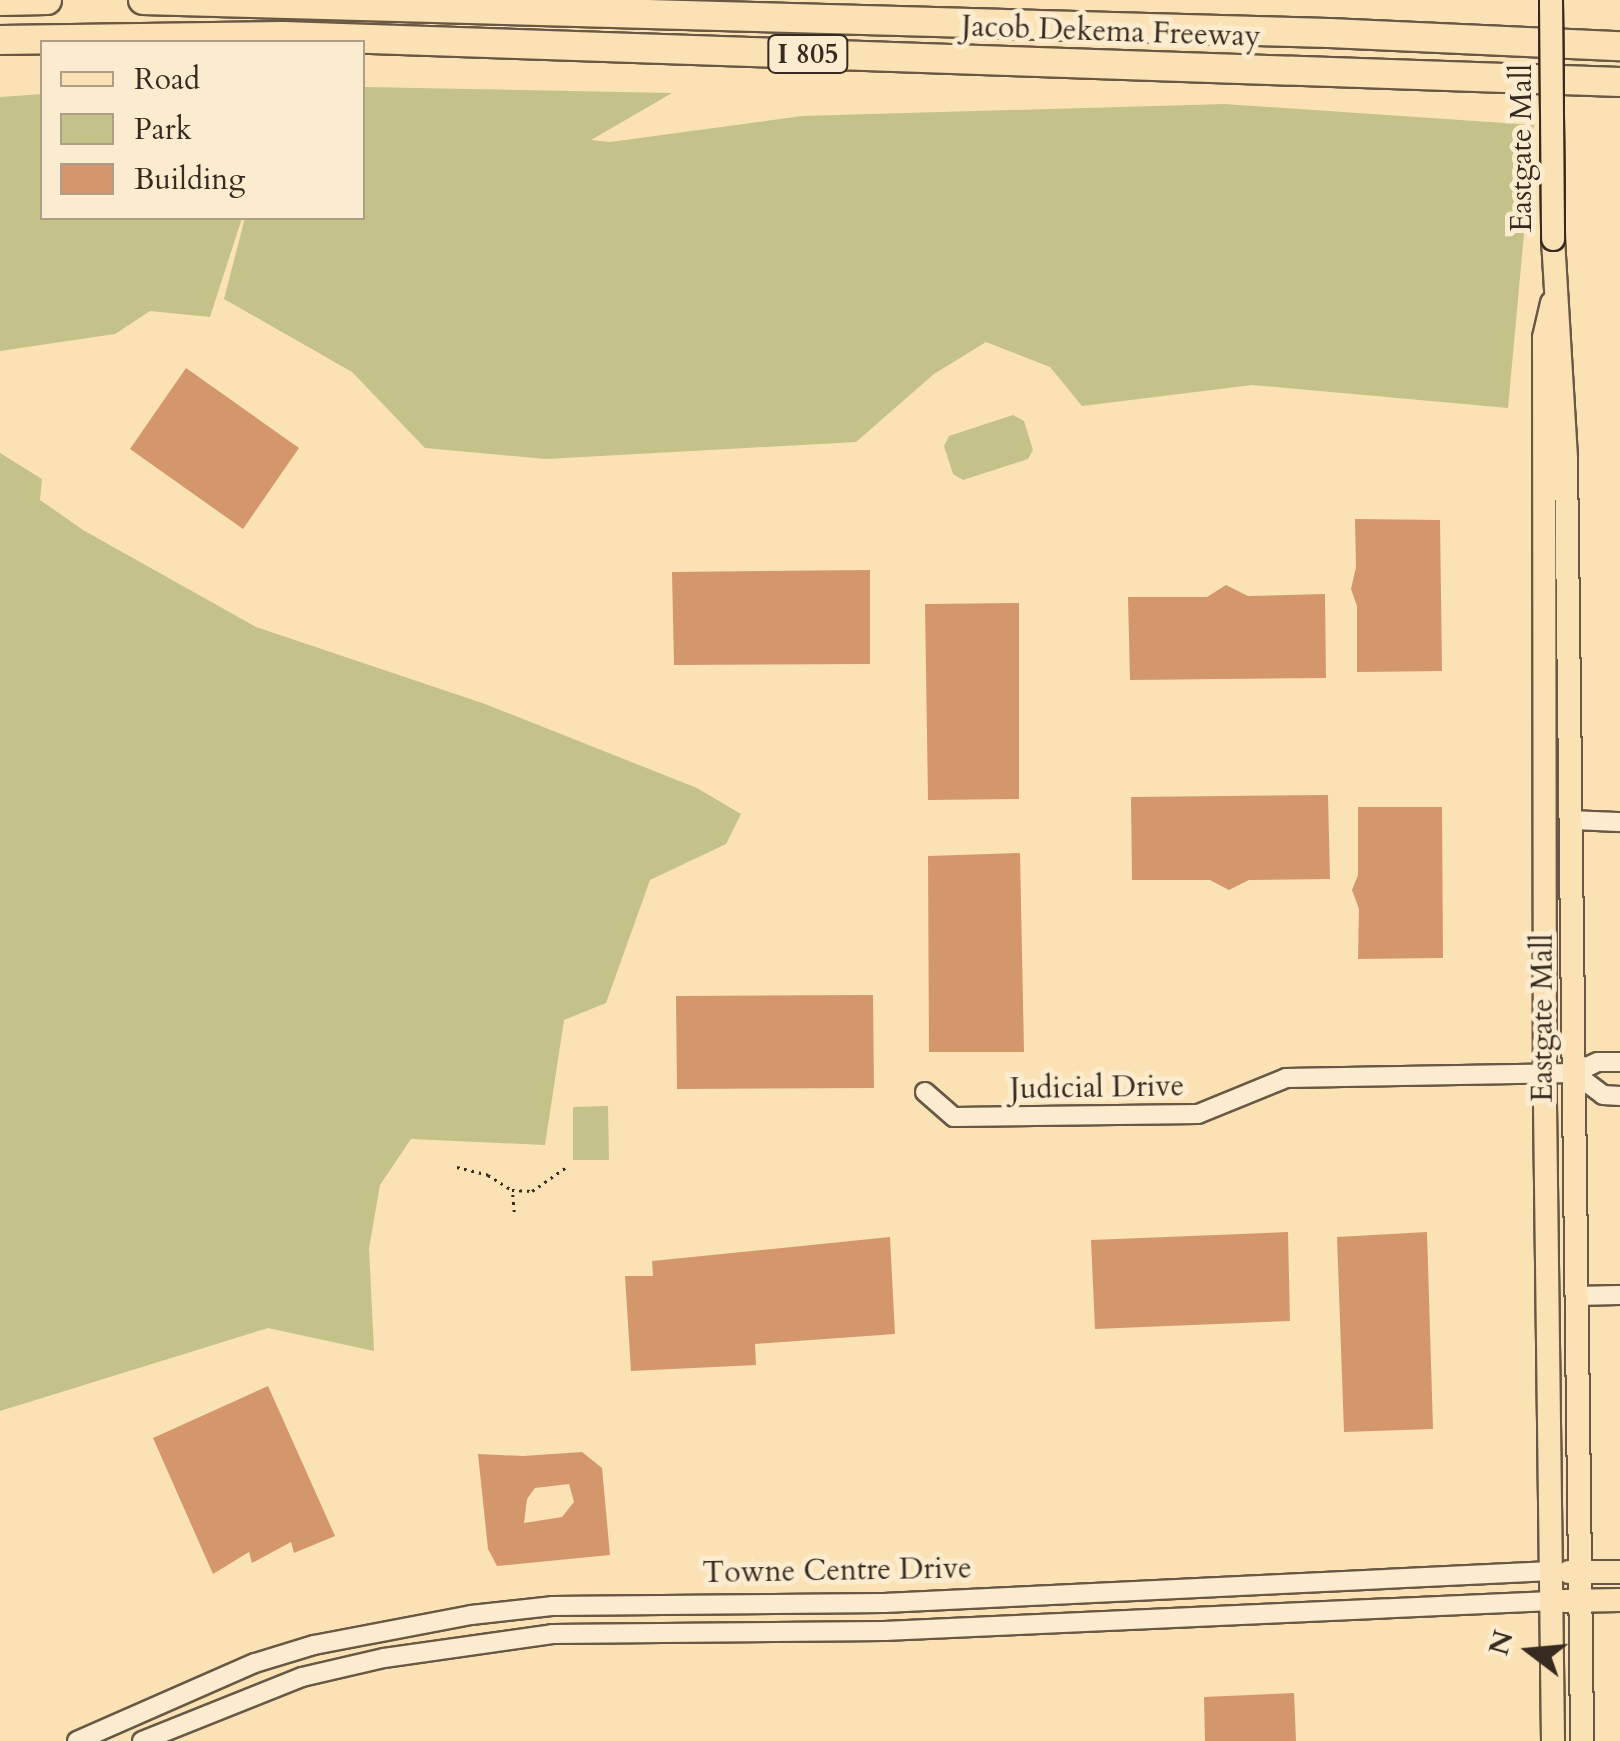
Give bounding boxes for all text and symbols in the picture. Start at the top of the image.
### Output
street label: Jacob Dekema Freeway [961,9,1261,55]
road number: I 805 [766,31,850,77]
legend [40,40,365,220]
text: Road [134,59,200,100]
street label: Eastgate Mall [1504,64,1540,232]
text: Park [134,109,192,150]
text: Building [134,159,245,200]
street label: Eastgate Mall [1525,934,1561,1102]
street label: Judicial Drive [1010,1068,1184,1108]
street label: Towne Centre Drive [702,1551,972,1591]
north arrow [1480,1601,1580,1701]
text: N [1480,1626,1523,1660]

